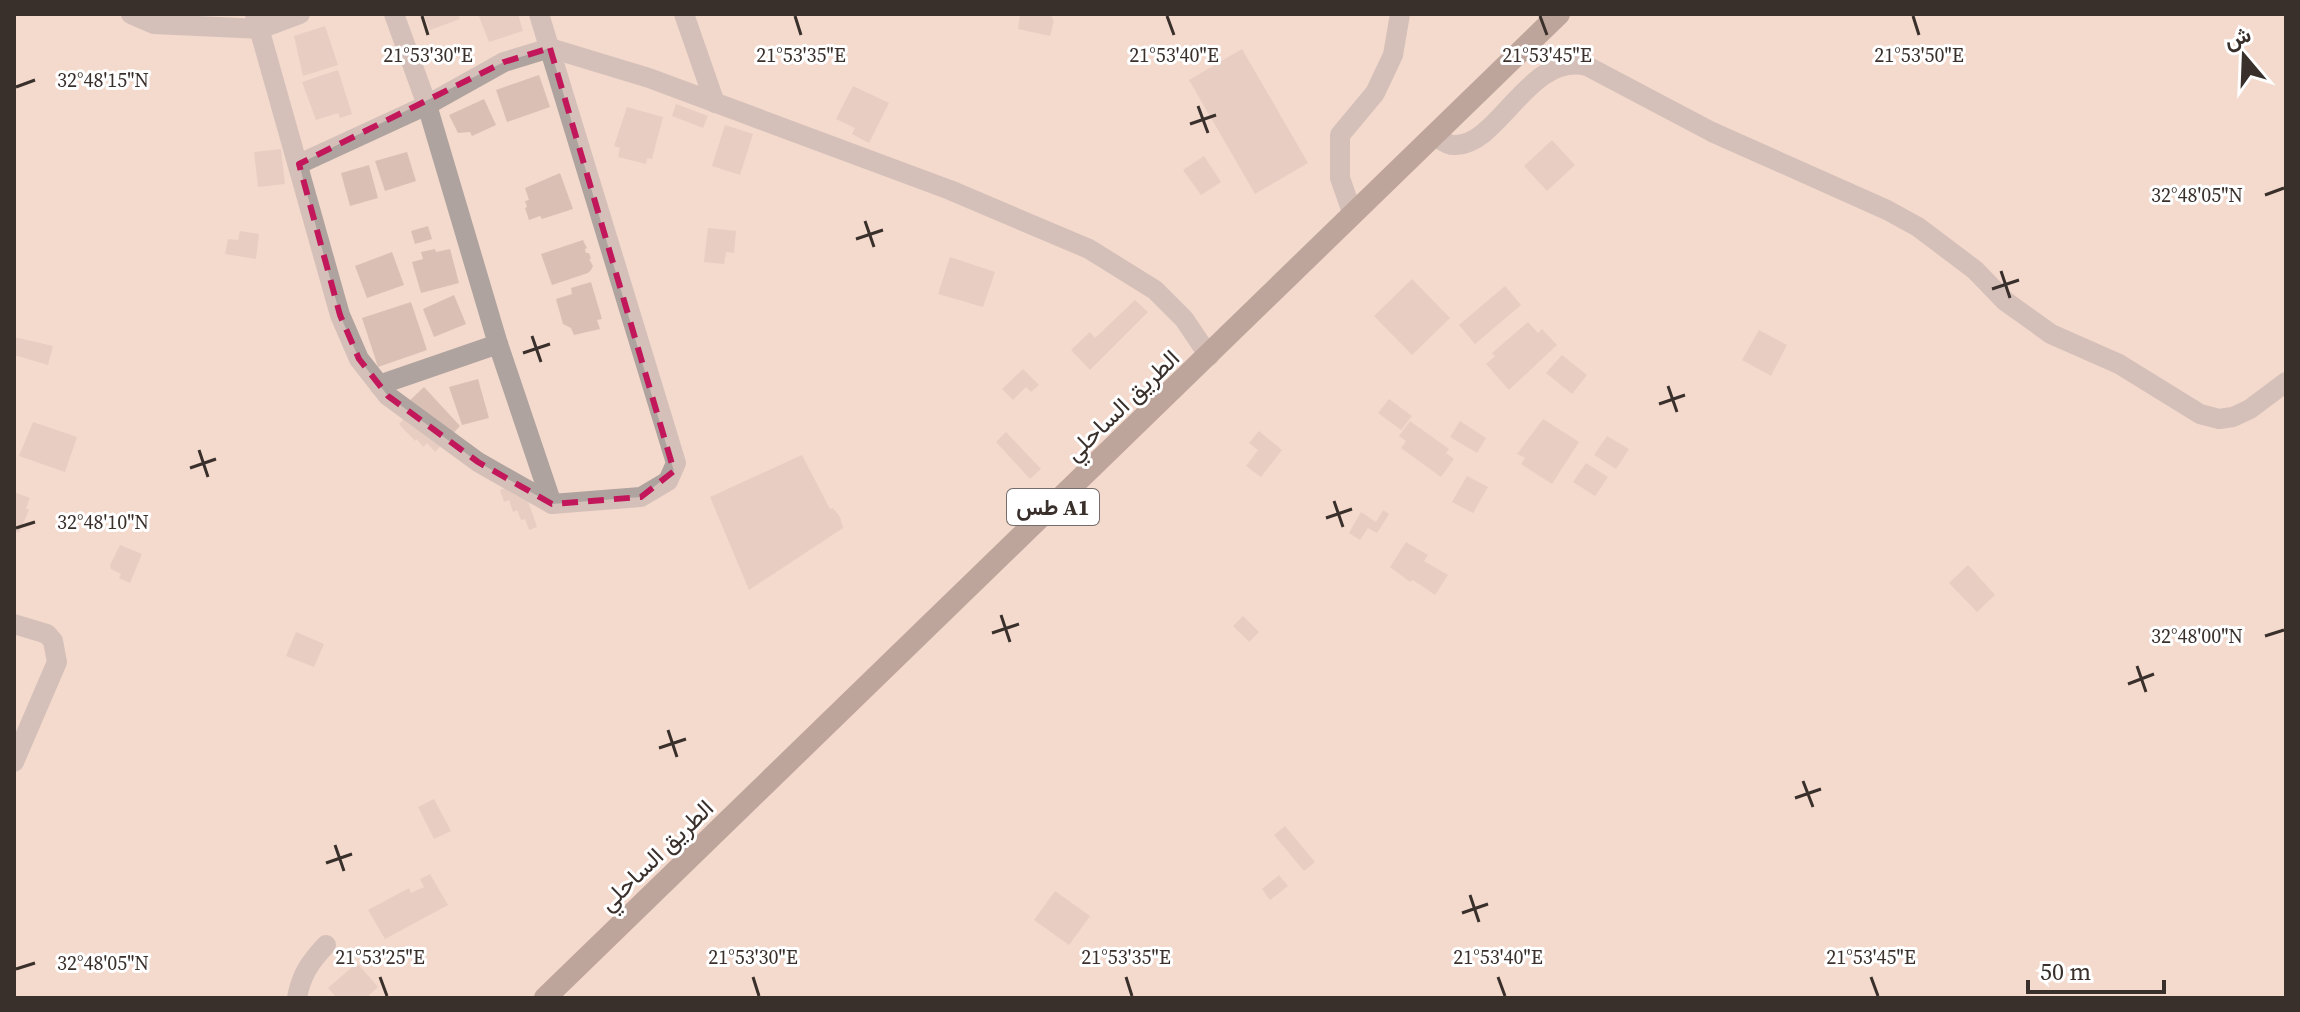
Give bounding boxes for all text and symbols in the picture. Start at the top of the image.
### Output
north arrow [2204,16,2284,96]
text: ش [2220,19,2255,56]
text: 21°53'30"E [383,41,473,69]
text: 21°53'35"E [756,41,846,69]
text: 21°53'40"E [1129,41,1219,69]
text: 21°53'45"E [1502,41,1592,69]
text: 21°53'50"E [1874,41,1964,69]
text: 32°48'15"N [57,66,149,94]
text: 32°48'05"N [2151,181,2243,209]
street label: الطريق الساحلي [1057,342,1189,470]
road number: طس A1 [1007,489,1099,525]
text: 32°48'10"N [57,508,149,536]
text: 32°48'00"N [2151,622,2243,650]
street label: الطريق الساحلي [591,792,723,920]
text: 21°53'25"E [335,943,425,971]
text: 21°53'30"E [708,943,798,971]
text: 21°53'35"E [1081,943,1171,971]
text: 21°53'40"E [1453,943,1543,971]
text: 21°53'45"E [1826,943,1916,971]
scale bar [2028,944,2164,994]
text: 32°48'05"N [57,949,149,977]
text: 50 m [2040,955,2091,988]

